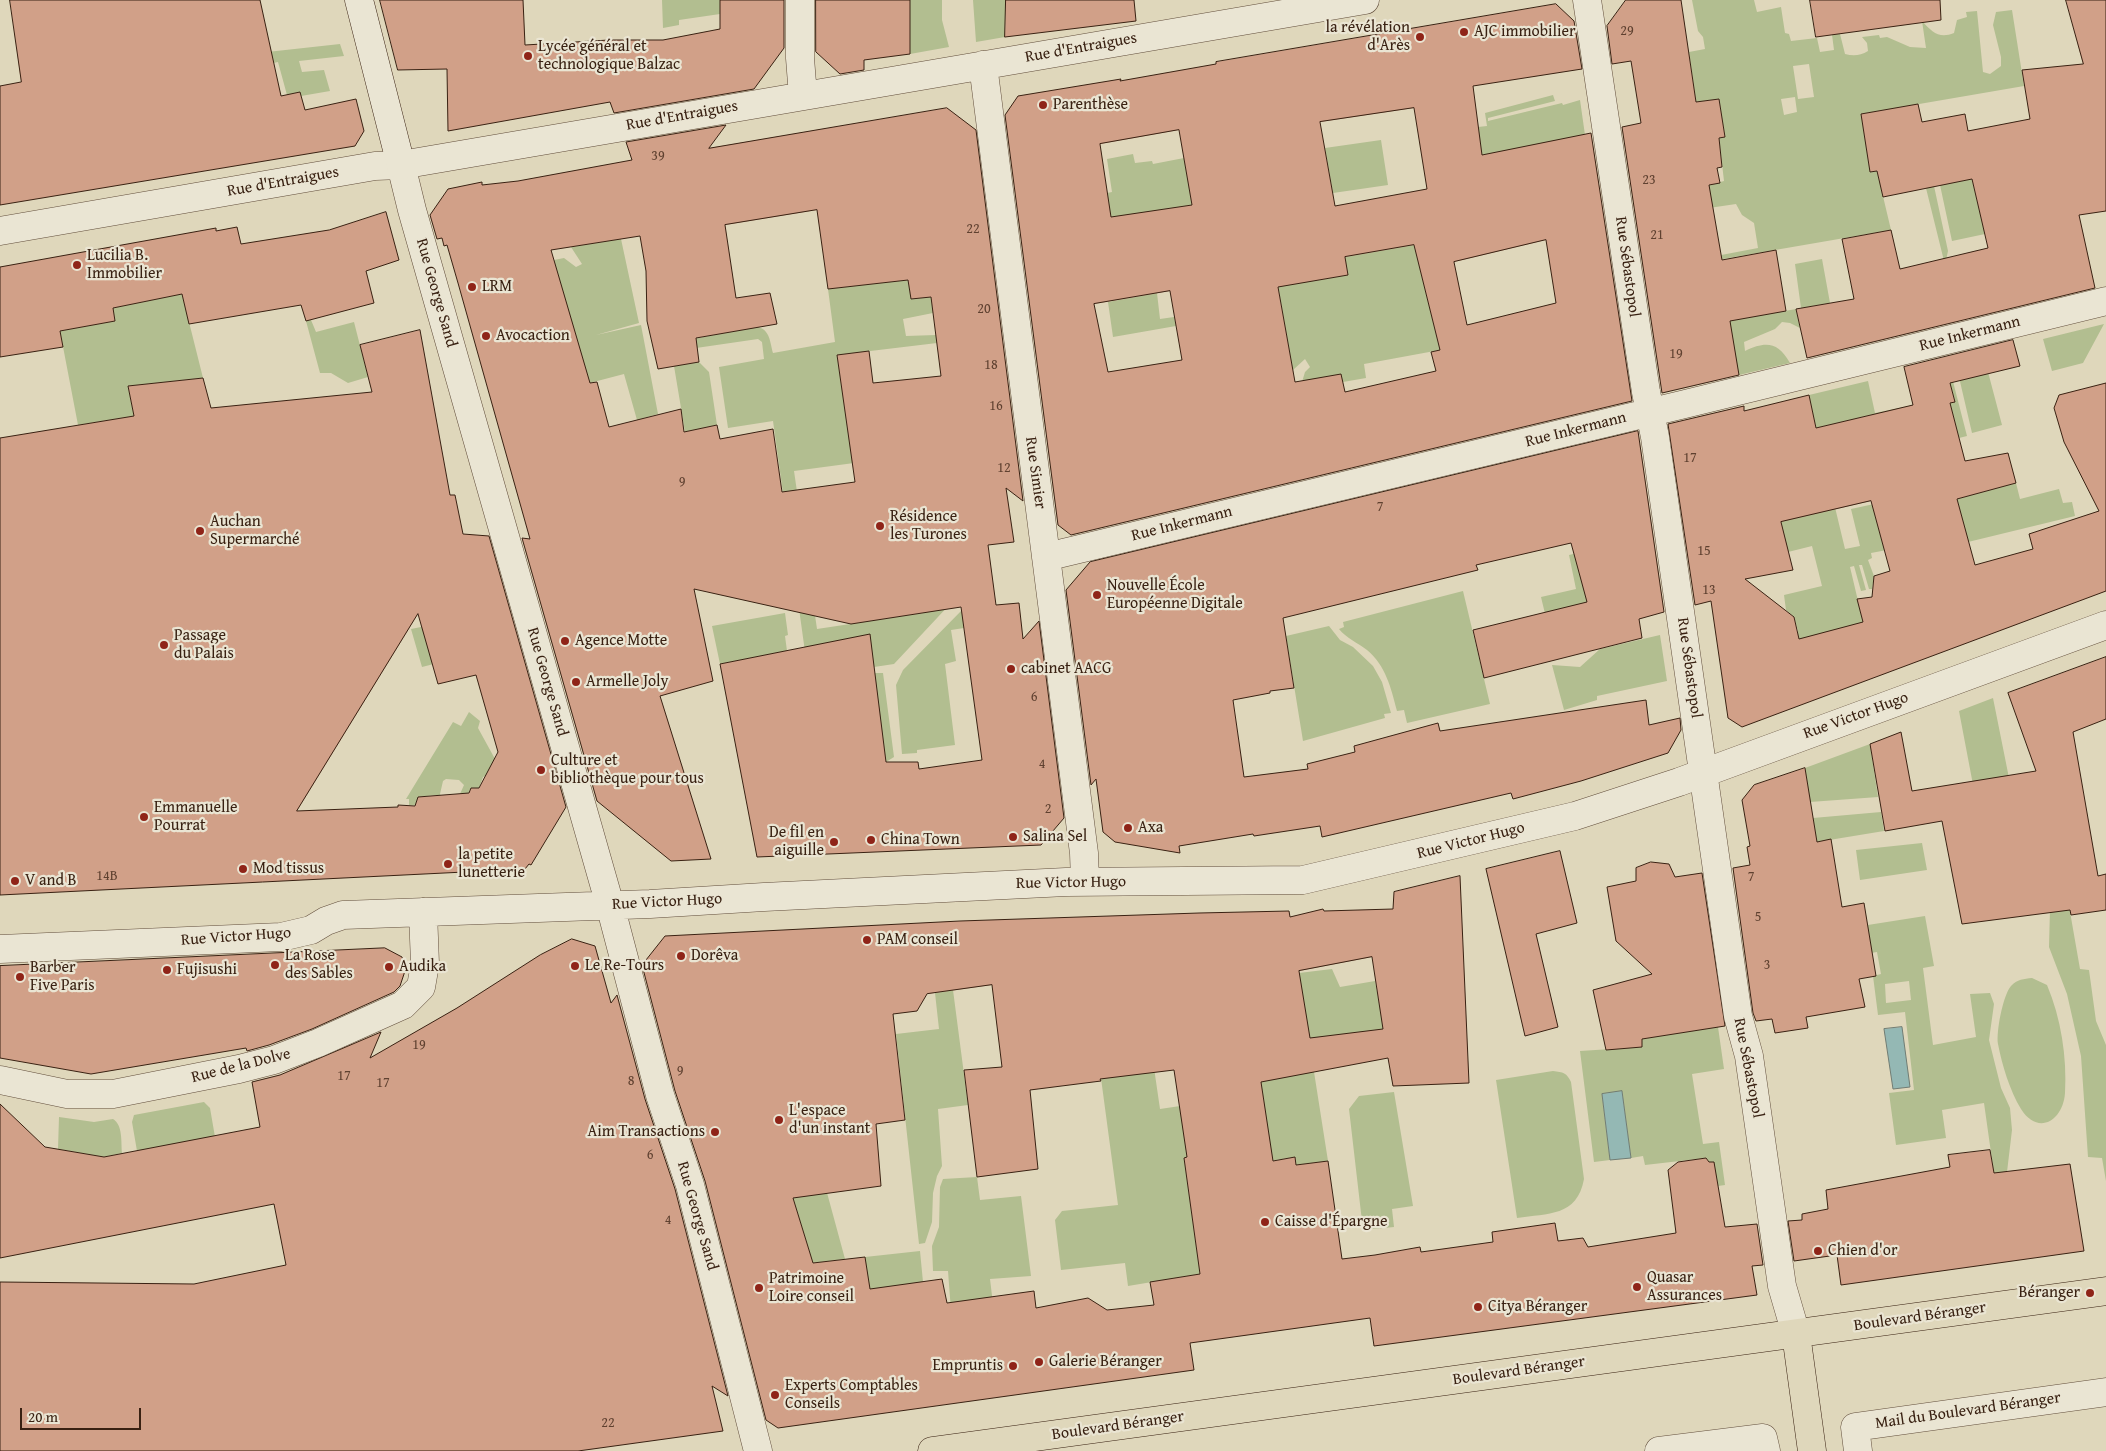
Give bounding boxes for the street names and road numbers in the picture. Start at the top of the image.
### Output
street label: Rue d'Entraigues [1024,29,1138,67]
street label: Rue d'Entraigues [625,97,739,135]
street label: Rue d'Entraigues [226,163,340,201]
street label: Rue Sébastopol [1610,215,1644,319]
street label: Rue George Sand [411,236,461,350]
street label: Rue Inkermann [1918,312,2022,356]
street label: Rue Inkermann [1524,408,1628,452]
street label: Rue Simier [1020,436,1050,510]
street label: Rue Inkermann [1130,502,1234,546]
street label: Rue Sébastopol [1672,616,1706,720]
street label: Rue George Sand [522,625,572,739]
street label: Rue Victor Hugo [1801,688,1911,744]
street label: Rue Victor Hugo [1415,818,1527,864]
street label: Rue Victor Hugo [1016,872,1126,894]
street label: Rue Victor Hugo [611,890,723,914]
street label: Rue Victor Hugo [180,924,292,950]
street label: Rue Sébastopol [1729,1016,1767,1120]
street label: Rue de la Dolve [189,1044,293,1088]
street label: Rue George Sand [672,1159,722,1273]
street label: Boulevard Béranger [1853,1298,1987,1336]
street label: Boulevard Béranger [1452,1352,1586,1390]
street label: Mail du Boulevard Béranger [1874,1388,2062,1434]
street label: Boulevard Béranger [1051,1407,1185,1445]

